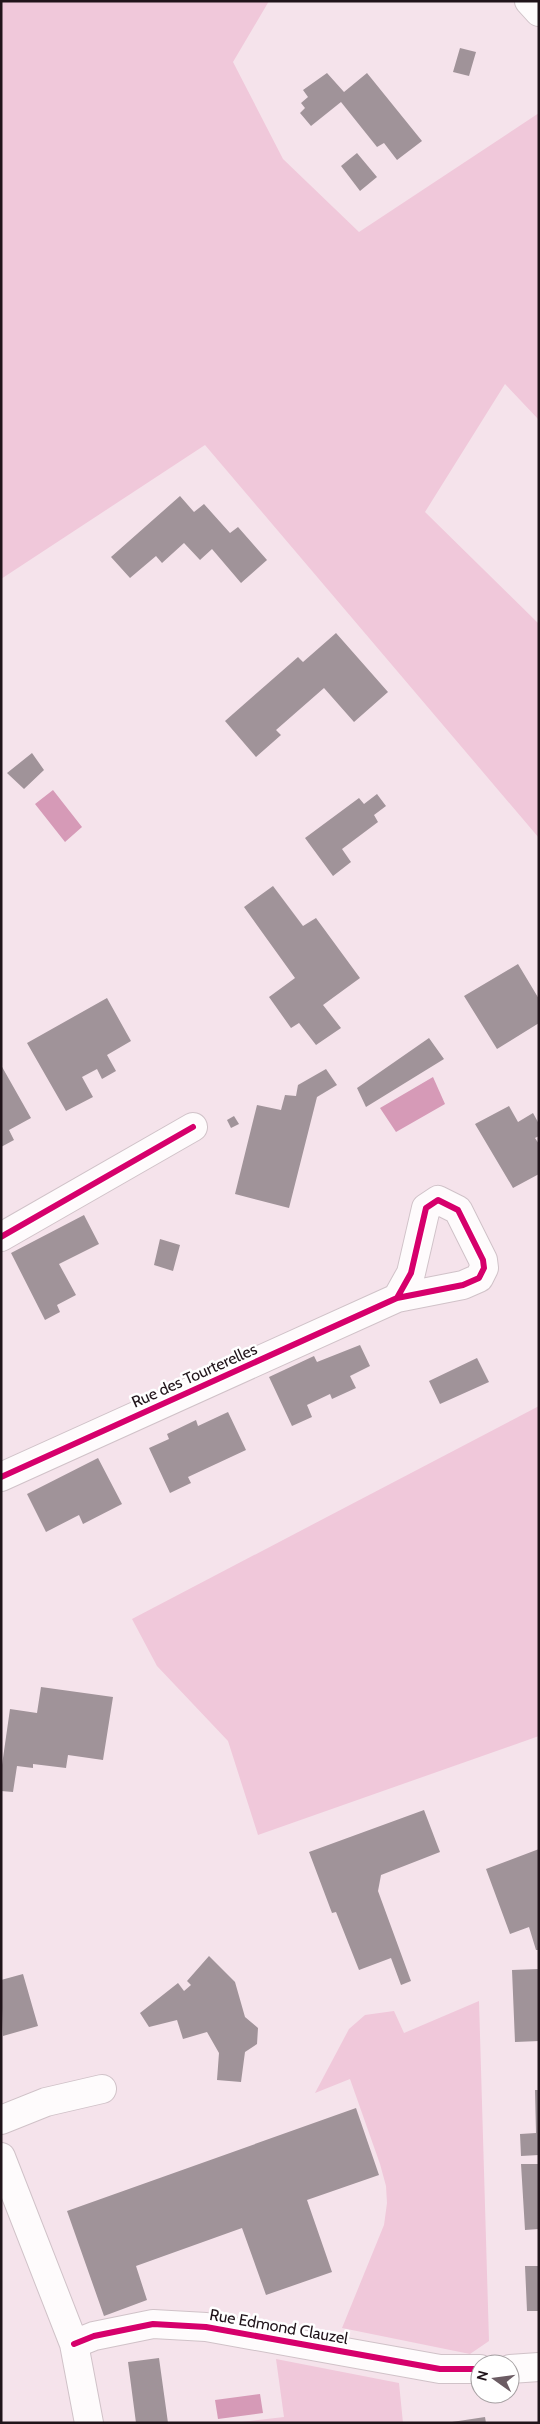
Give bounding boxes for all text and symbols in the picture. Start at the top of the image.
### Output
street label: Rue des Tourterelles [129,1339,260,1412]
street label: Rue Edmond Clauzel [208,2305,350,2348]
north arrow [470,2354,520,2404]
text: N [472,2369,492,2383]

